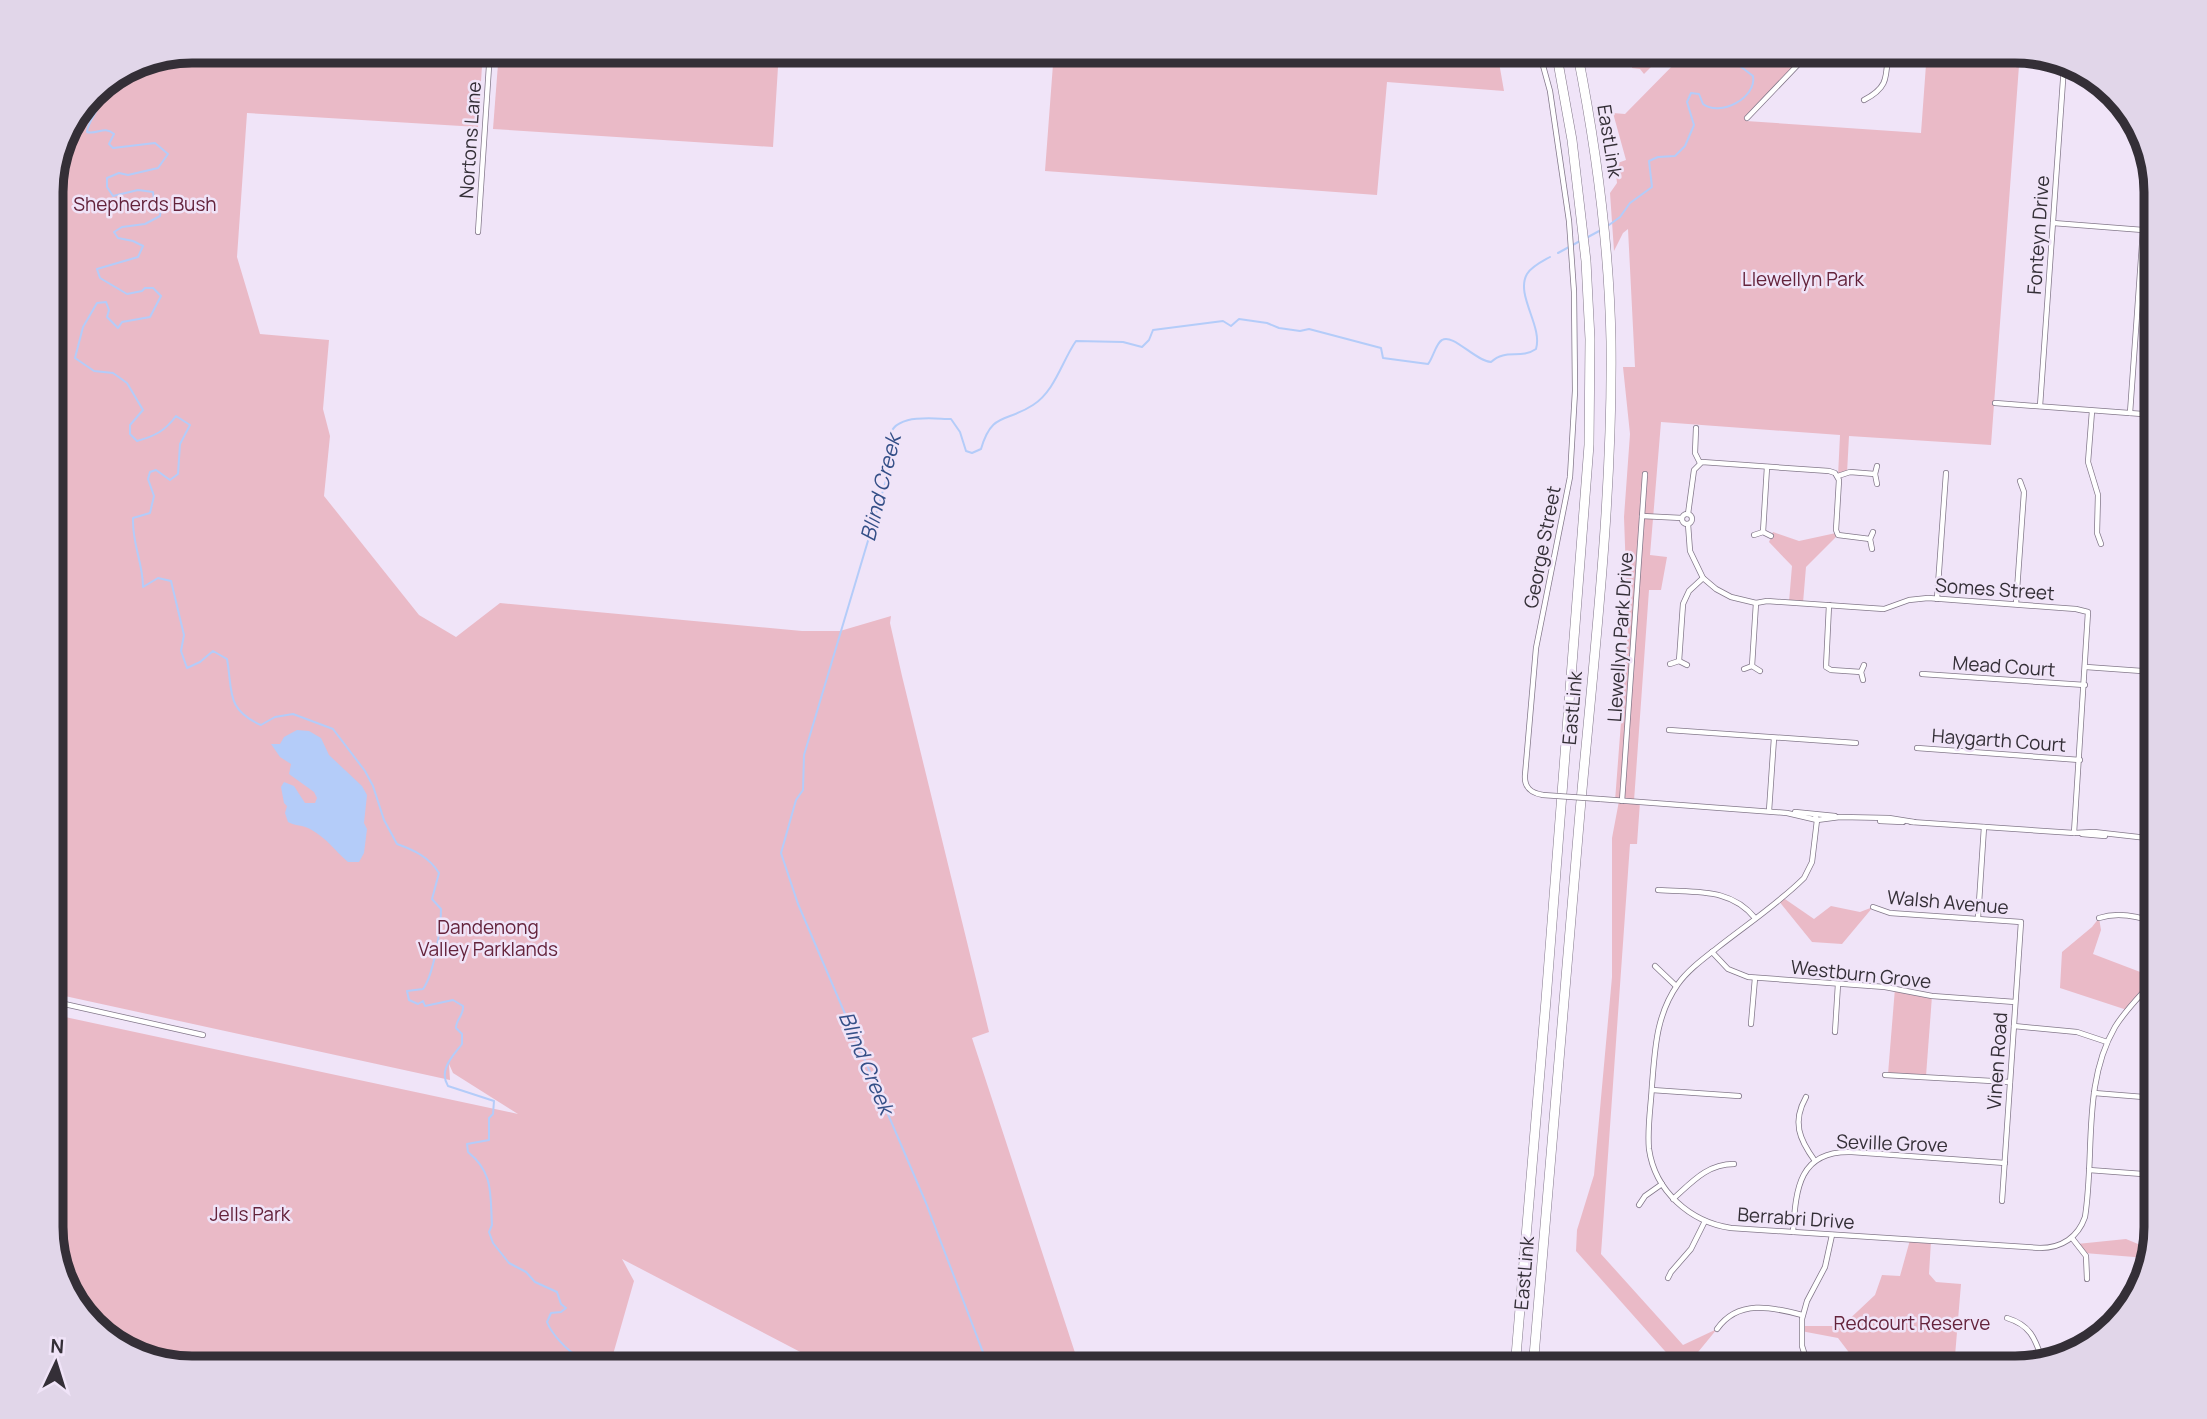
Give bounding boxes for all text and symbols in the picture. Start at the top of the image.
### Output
street label: Nortons Lane [453,81,487,199]
street label: EastLink [1591,103,1629,180]
street label: Fonteyn Drive [2021,174,2055,296]
park label: Shepherds Bush [73,191,217,217]
park label: Llewellyn Park [1742,266,1865,292]
water label: Blind Creek [853,429,907,544]
street label: George Street [1517,484,1567,610]
street label: Llewellyn Park Drive [1601,551,1639,723]
street label: Somes Street [1934,572,2056,606]
street label: Mead Court [1952,649,2056,683]
street label: EastLink [1556,670,1588,746]
street label: Haygarth Court [1931,722,2067,758]
street label: Walsh Avenue [1886,884,2010,920]
park label: Dandenong Valley Parklands [418,914,558,962]
street label: Westburn Grove [1789,954,1933,994]
water label: Blind Creek [833,1007,902,1121]
street label: Vinen Road [1981,1011,2013,1111]
street label: Seville Grove [1836,1128,1948,1158]
park label: Jells Park [210,1201,291,1227]
street label: Berrabri Drive [1737,1201,1855,1235]
street label: EastLink [1508,1235,1540,1311]
park label: Redcourt Reserve [1834,1310,1990,1336]
north arrow [21,1328,91,1398]
text: N [49,1333,65,1359]

